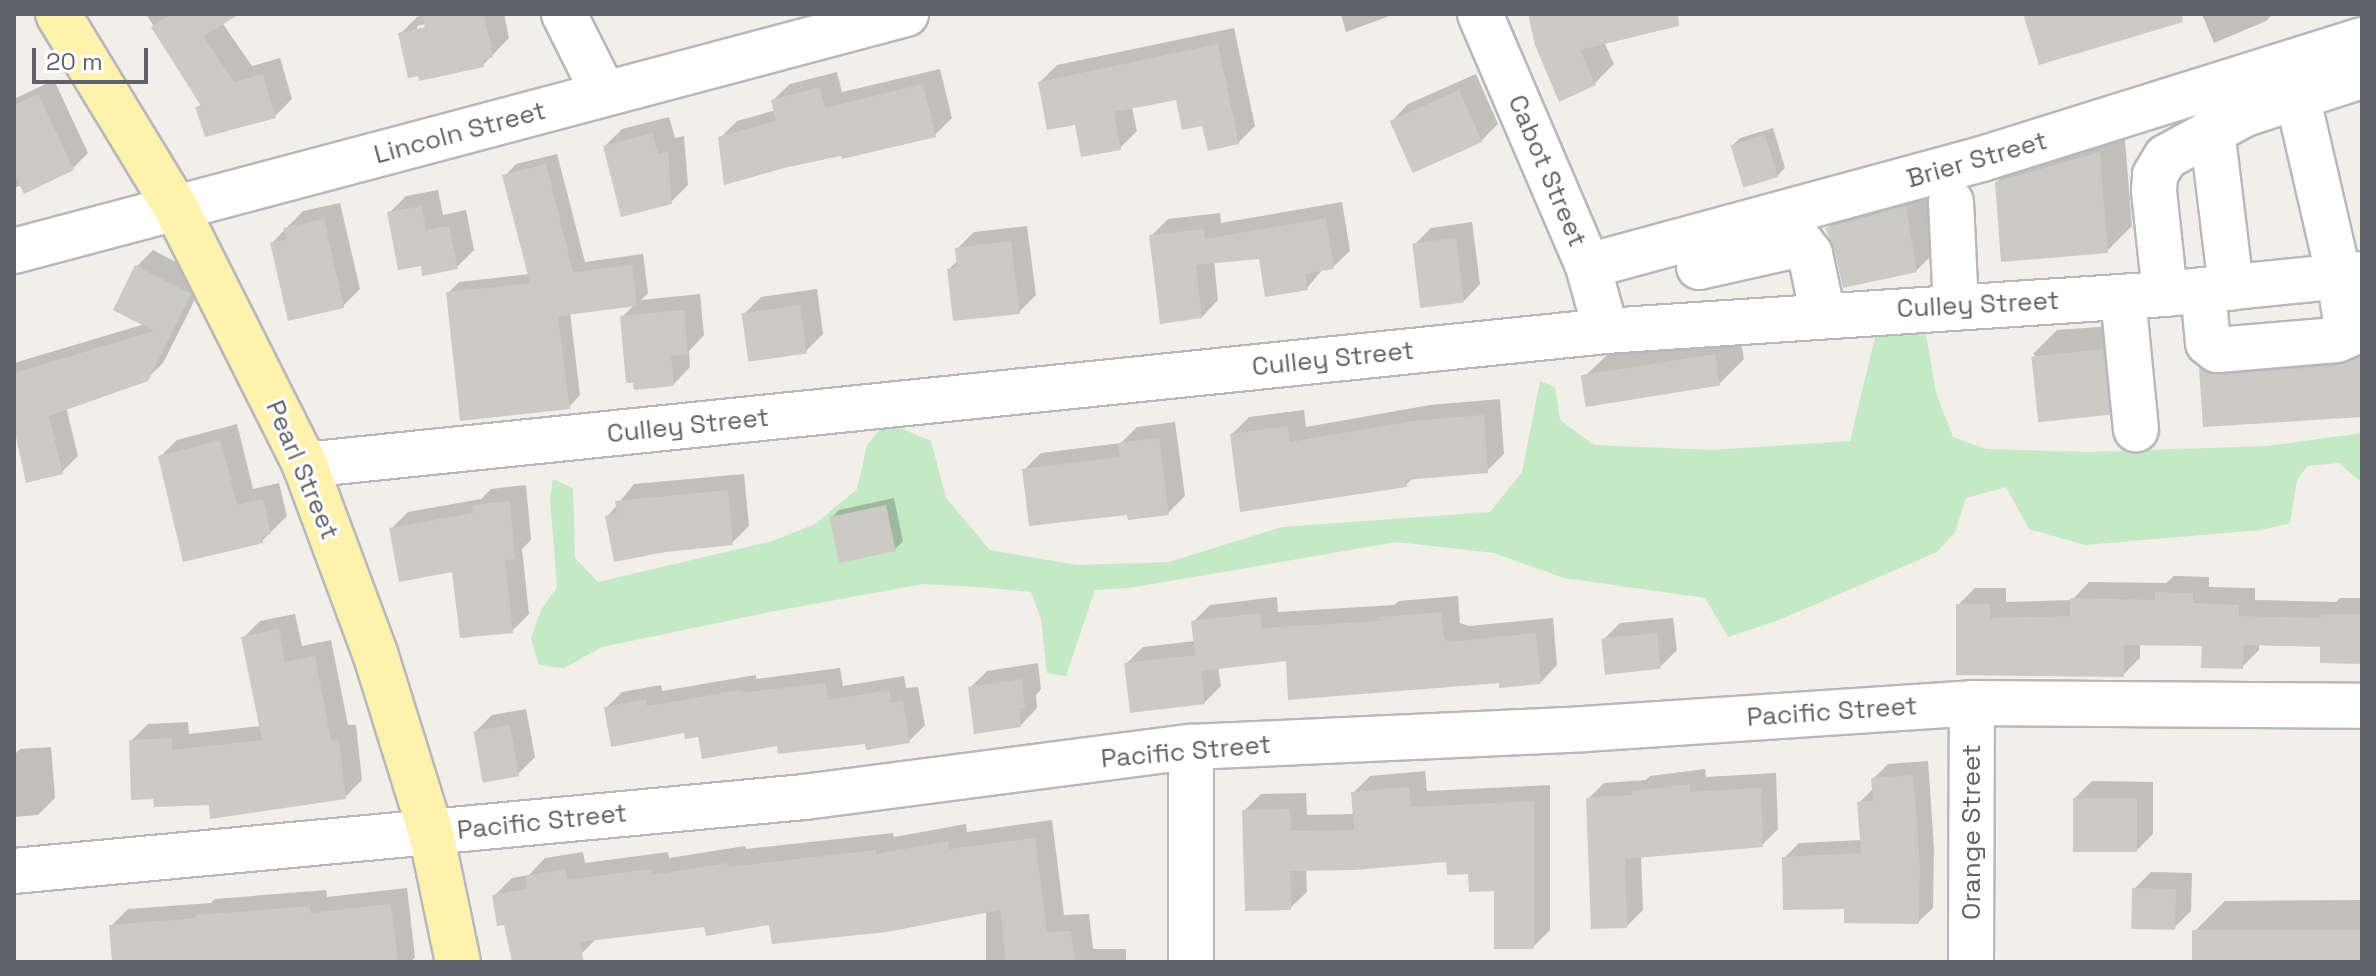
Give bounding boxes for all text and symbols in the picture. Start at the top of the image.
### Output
scale bar [36,32,152,82]
text: 20 m [46,46,103,77]
street label: Cabot Street [1501,90,1593,252]
street label: Lincoln Street [371,95,549,171]
street label: Brier Street [1903,125,2051,195]
street label: Culley Street [1896,285,2060,325]
street label: Culley Street [1250,335,1416,383]
street label: Pearl Street [259,396,345,544]
street label: Culley Street [605,402,771,450]
street label: Pacific Street [1746,690,1918,734]
street label: Pacific Street [1100,729,1272,775]
street label: Orange Street [1956,744,1988,920]
street label: Pacific Street [455,798,629,846]

